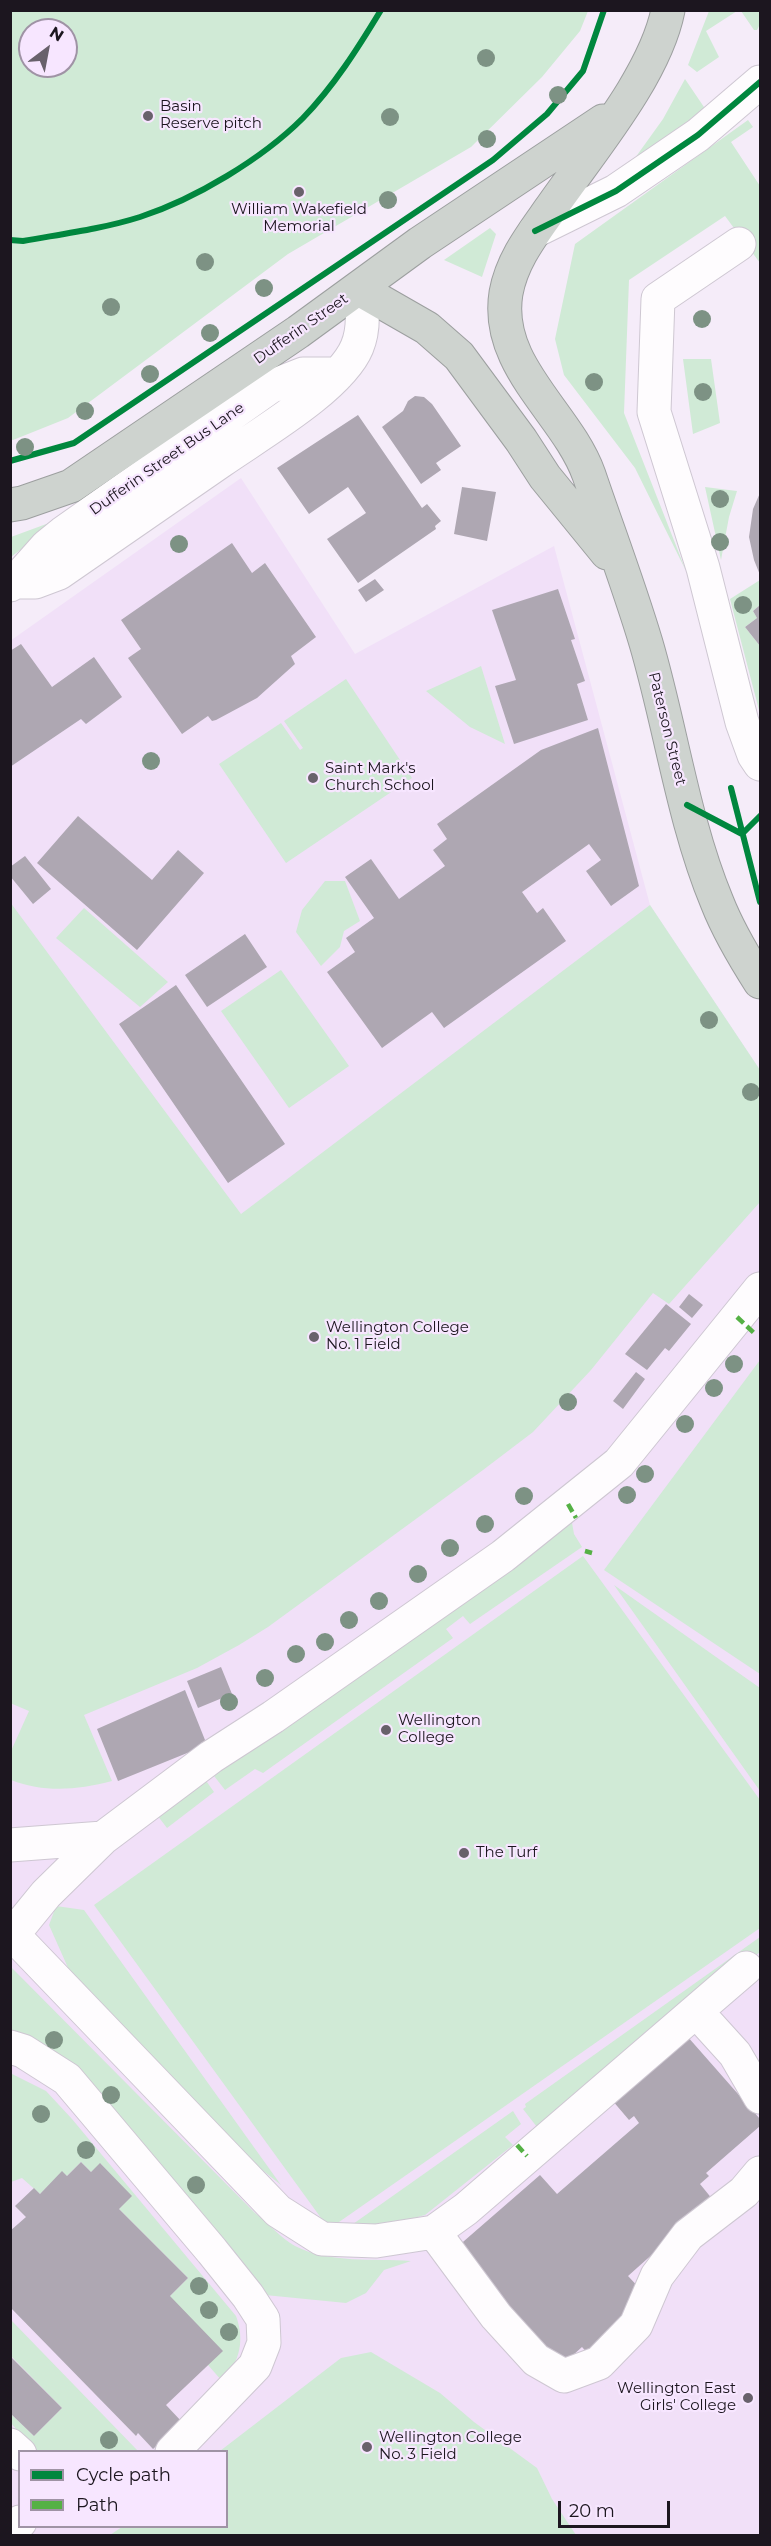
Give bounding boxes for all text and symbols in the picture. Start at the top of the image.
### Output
north arrow [18,18,78,78]
text: N [46,23,67,45]
place label: Basin Reserve pitch [160,98,262,133]
marker: Basin Reserve pitch [141,109,155,123]
marker: William Wakefield Memorial [292,185,306,199]
place label: William Wakefield Memorial [231,201,367,236]
street label: Dufferin Street [250,290,352,368]
street label: Dufferin Street Bus Lane [86,399,248,519]
street label: Paterson Street [644,670,690,788]
place label: Saint Mark's Church School [325,760,435,795]
marker: Saint Mark's Church School [306,771,320,785]
place label: Wellington College No. 1 Field [326,1319,469,1354]
marker: Wellington College No. 1 Field [307,1330,321,1344]
place label: Wellington College [398,1712,481,1747]
marker: Wellington College [379,1723,393,1737]
place label: The Turf [476,1844,537,1862]
marker: The Turf [457,1846,471,1860]
place label: Wellington East Girls' College [617,2380,736,2415]
marker: Wellington East Girls' College [741,2391,755,2405]
place label: Wellington College No. 3 Field [379,2429,522,2464]
marker: Wellington College No. 3 Field [360,2440,374,2454]
legend [18,2450,228,2528]
text: Cycle path [76,2464,171,2486]
scale bar [561,2489,674,2527]
text: Path [76,2494,119,2516]
text: 20 m [569,2500,615,2522]

